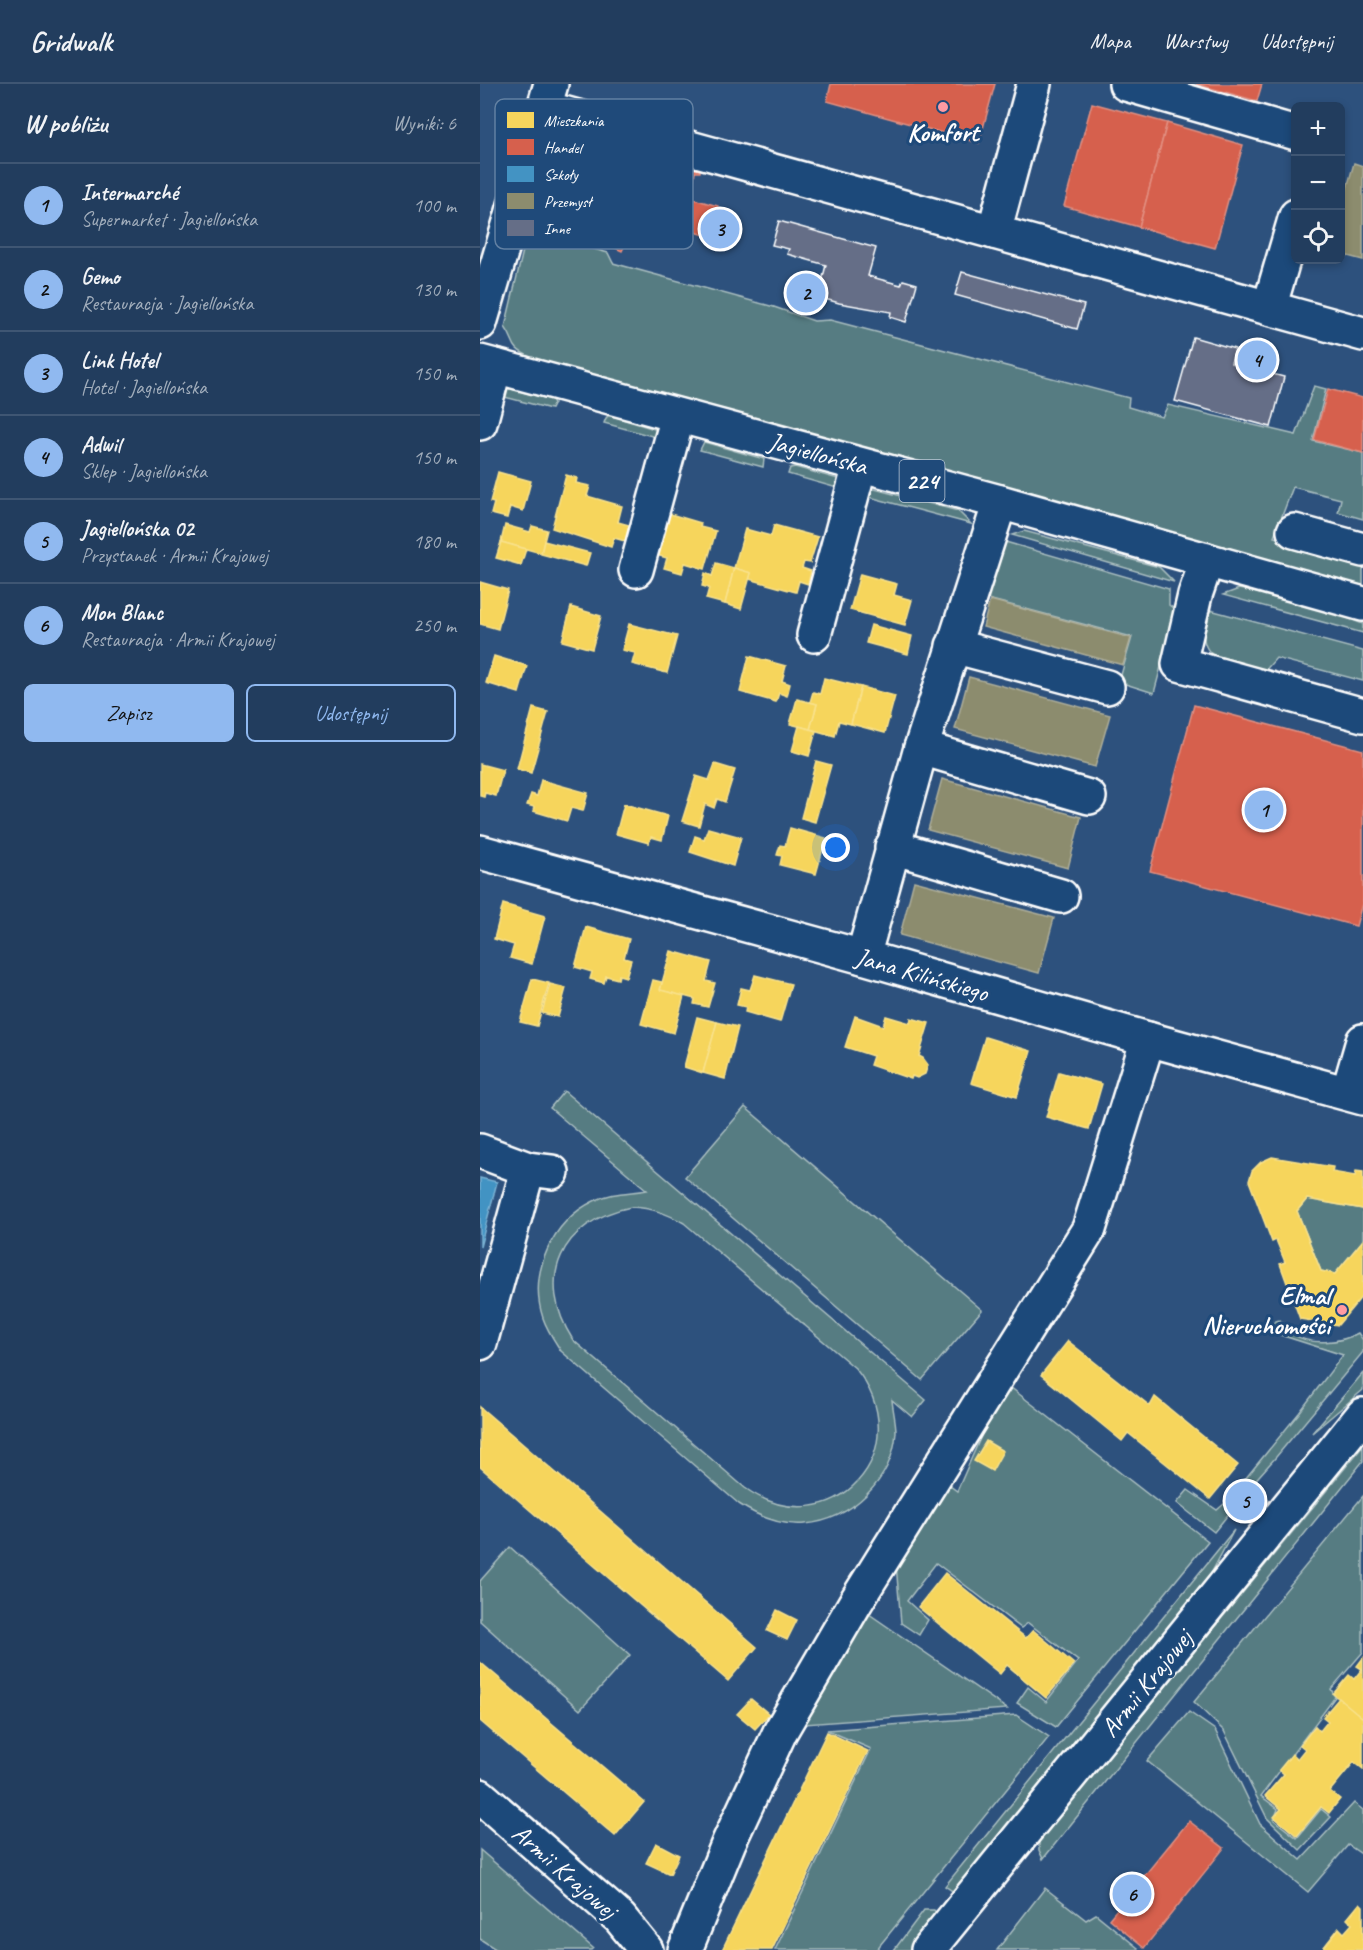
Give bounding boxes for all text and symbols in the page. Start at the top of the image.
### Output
text: Gridwalk [30,24,112,59]
text: Mapa [1090,28,1131,54]
text: Warstwy [1164,28,1228,54]
text: Udostępnij [1261,28,1333,54]
legend [495,99,693,249]
marker: Komfort [936,100,950,114]
map controls [1291,102,1345,264]
button: + [1291,102,1345,156]
text: W pobliżu [24,107,107,140]
text: Wyniki: 6 [393,111,456,136]
text: Mieszkania [544,111,605,131]
place label: Komfort [907,116,981,149]
text: Handel [544,138,585,158]
button: − [1291,156,1345,210]
text: Szkoły [544,165,579,185]
text: Intermarché [81,179,178,207]
text: Przemysł [544,192,594,212]
text: 1 [39,193,48,218]
text: 100 m [413,193,456,218]
pin: 3 [700,206,740,252]
text: Supermarket · Jagiellońska [81,207,257,232]
button: locate [1291,210,1345,264]
text: Inne [544,219,572,239]
text: Gemo [81,263,120,291]
pin: 2 [786,270,826,316]
text: 2 [39,277,48,302]
text: 130 m [413,277,456,302]
text: Restauracja · Jagiellońska [81,291,253,316]
pin: 4 [1238,338,1276,382]
text: Link Hotel [81,347,158,375]
text: 3 [39,361,48,386]
text: 150 m [413,361,456,386]
text: Hotel · Jagiellońska [81,375,207,400]
street label: Jagiellońska [763,424,872,483]
text: Adwil [81,431,121,459]
text: 4 [39,445,48,470]
text: 150 m [413,445,456,470]
text: Sklep · Jagiellońska [81,459,207,484]
road number: 224 [900,460,944,502]
text: Jagiellońska 02 [81,515,194,543]
text: 5 [39,529,48,554]
text: 180 m [413,529,456,554]
text: Przystanek · Armii Krajowej [81,543,268,568]
text: Mon Blanc [81,599,163,627]
text: 6 [39,613,48,638]
text: 250 m [413,613,456,638]
text: Restauracja · Armii Krajowej [81,627,274,652]
button: Zapisz [24,684,234,742]
button: Udostępnij [246,684,456,742]
pin: 1 [1244,788,1284,832]
your location [821,833,850,862]
street label: Jana Kilińskiego [850,939,994,1010]
place label: Elmal Nieruchomości [1202,1279,1335,1342]
marker: Elmal Nieruchomości [1335,1303,1349,1317]
pin: 5 [1226,1478,1264,1524]
street label: Armii Krajowej [1093,1621,1201,1744]
street label: Armii Krajowej [505,1817,626,1928]
pin: 6 [1112,1872,1152,1916]

